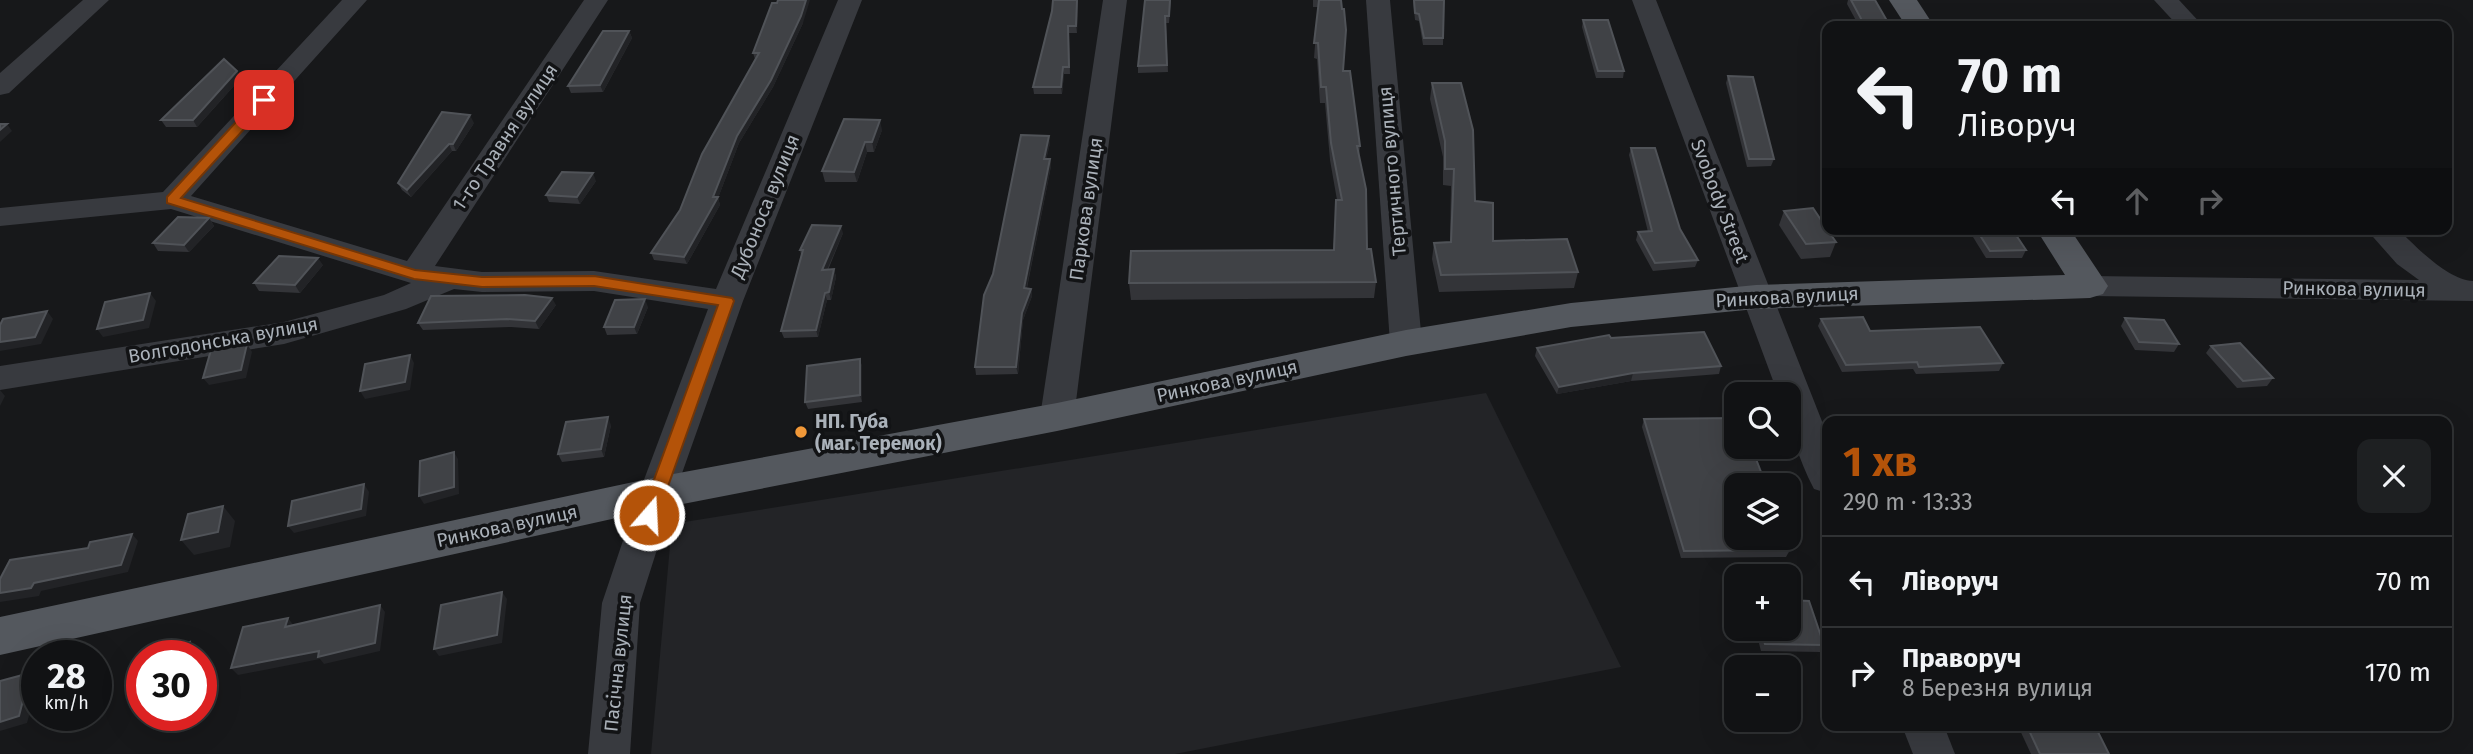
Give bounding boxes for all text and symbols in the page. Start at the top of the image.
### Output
text: 70 m [1958,46,2062,105]
icon: left [1843,49,1934,140]
street label: 1-го Травня вулиця [447,59,563,215]
pin [234,70,294,130]
icon: arrive [245,81,283,119]
street label: Тертичного вулиця [1373,85,1411,257]
text: Ліворуч [1958,106,2077,144]
street label: Дубоноса вулиця [725,131,804,282]
street label: Паркова вулиця [1065,136,1107,282]
street label: Svobody Street [1686,136,1754,266]
icon: left [2045,182,2083,220]
icon: ahead [2118,182,2156,220]
icon: right [2191,182,2229,220]
street label: Ринкова вулиця [2282,276,2426,302]
street label: Ринкова вулиця [1715,282,1859,312]
street label: Волгодонська вулиця [126,312,320,368]
street label: Ринкова вулиця [1154,355,1300,407]
map controls [1724,382,1801,732]
button: search [1724,382,1801,459]
place label: НП. Губа (маг. Теремок) [815,410,942,455]
marker: НП. Губа (маг. Теремок) [793,424,809,440]
text: 1 хв [1843,437,1917,487]
button: close [2357,439,2431,513]
button: layers [1724,473,1801,550]
position arrow [612,478,686,552]
text: 290 m · 13:33 [1843,488,1973,516]
street label: Ринкова вулиця [434,500,580,552]
icon: left [1843,563,1881,601]
button: + [1724,564,1801,641]
text: Ліворуч [1902,566,1999,597]
text: 70 m [2376,566,2431,597]
street label: Пасічна вулиця [599,593,637,733]
speed limit sign: 30 [126,640,217,731]
text: Праворуч [1902,643,2021,674]
icon: right [1843,654,1881,692]
text: 28 [47,655,86,697]
button: − [1724,655,1801,732]
text: 170 m [2365,657,2431,688]
text: 8 Березня вулиця [1902,674,2093,702]
text: km/h [44,692,89,714]

